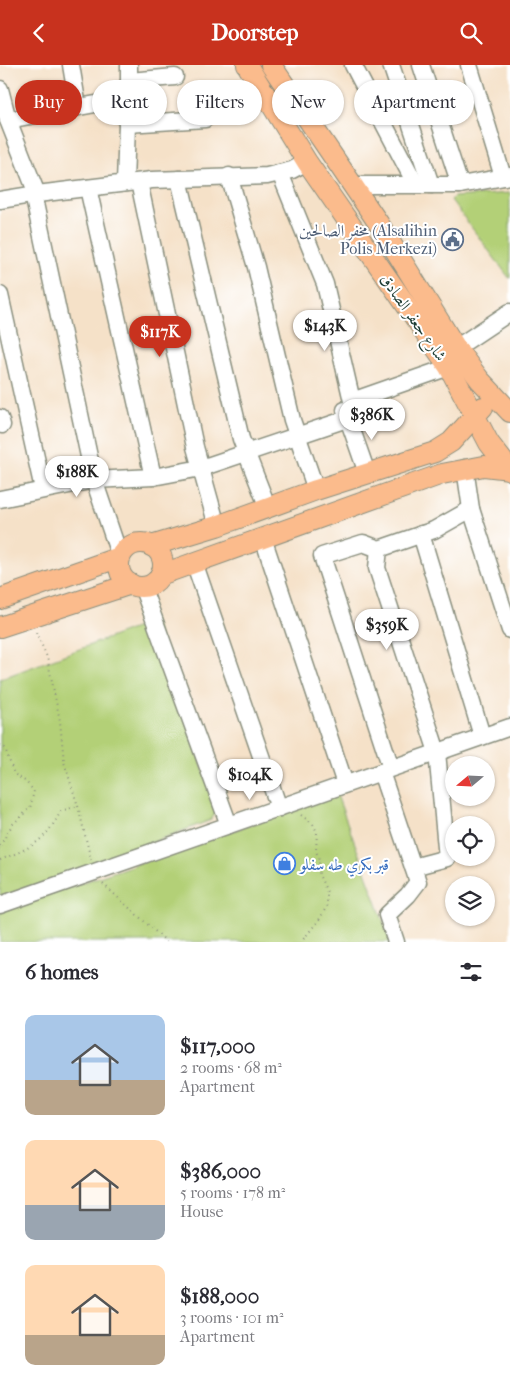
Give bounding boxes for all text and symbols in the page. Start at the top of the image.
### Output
icon: back [25,19,53,47]
icon: search [457,19,485,47]
text: Doorstep [211,20,299,46]
chip: Buy [15,80,82,125]
chip: Rent [92,80,167,125]
chip: Filters [177,80,262,125]
chip: New [272,80,344,125]
chip: Apartment [354,80,474,125]
place label: مخفر الصالحين (Alsalihin Polis Merkezi) [299,221,438,258]
public building icon: مخفر الصالحين (Alsalihin Polis Merkezi) [441,227,465,251]
street label: شارع جعفر الصادق [373,270,451,367]
pin: $143K [290,309,360,352]
pin: $117K [125,315,195,358]
text: $143K [304,316,346,335]
text: $117K [140,322,180,341]
pin: $386K [337,399,407,441]
text: $386K [350,405,394,424]
pin: $188K [42,455,112,498]
text: $188K [56,462,98,481]
pin: $359K [352,609,422,651]
text: $359K [366,615,408,634]
north arrow [445,756,495,806]
map controls [445,756,495,926]
pin: $104K [215,759,285,801]
text: $104K [228,765,272,784]
button: locate [445,816,495,866]
shop icon: قبر بكري طه سفلو [272,852,296,876]
place label: قبر بكري طه سفلو [298,855,389,877]
button: layers [445,876,495,926]
icon: filters [457,958,485,986]
text: 6 homes [25,960,99,984]
text: $117,000 [180,1034,255,1058]
icon: home [65,1035,125,1095]
text: 2 rooms · 68 m² [180,1058,282,1077]
text: Apartment [180,1077,255,1096]
text: $386,000 [180,1159,261,1183]
icon: home [65,1160,125,1220]
text: 5 rooms · 178 m² [180,1183,285,1202]
text: House [180,1202,223,1221]
text: $188,000 [180,1284,259,1308]
icon: home [65,1285,125,1345]
text: 3 rooms · 101 m² [180,1308,283,1327]
text: Apartment [180,1327,255,1346]

